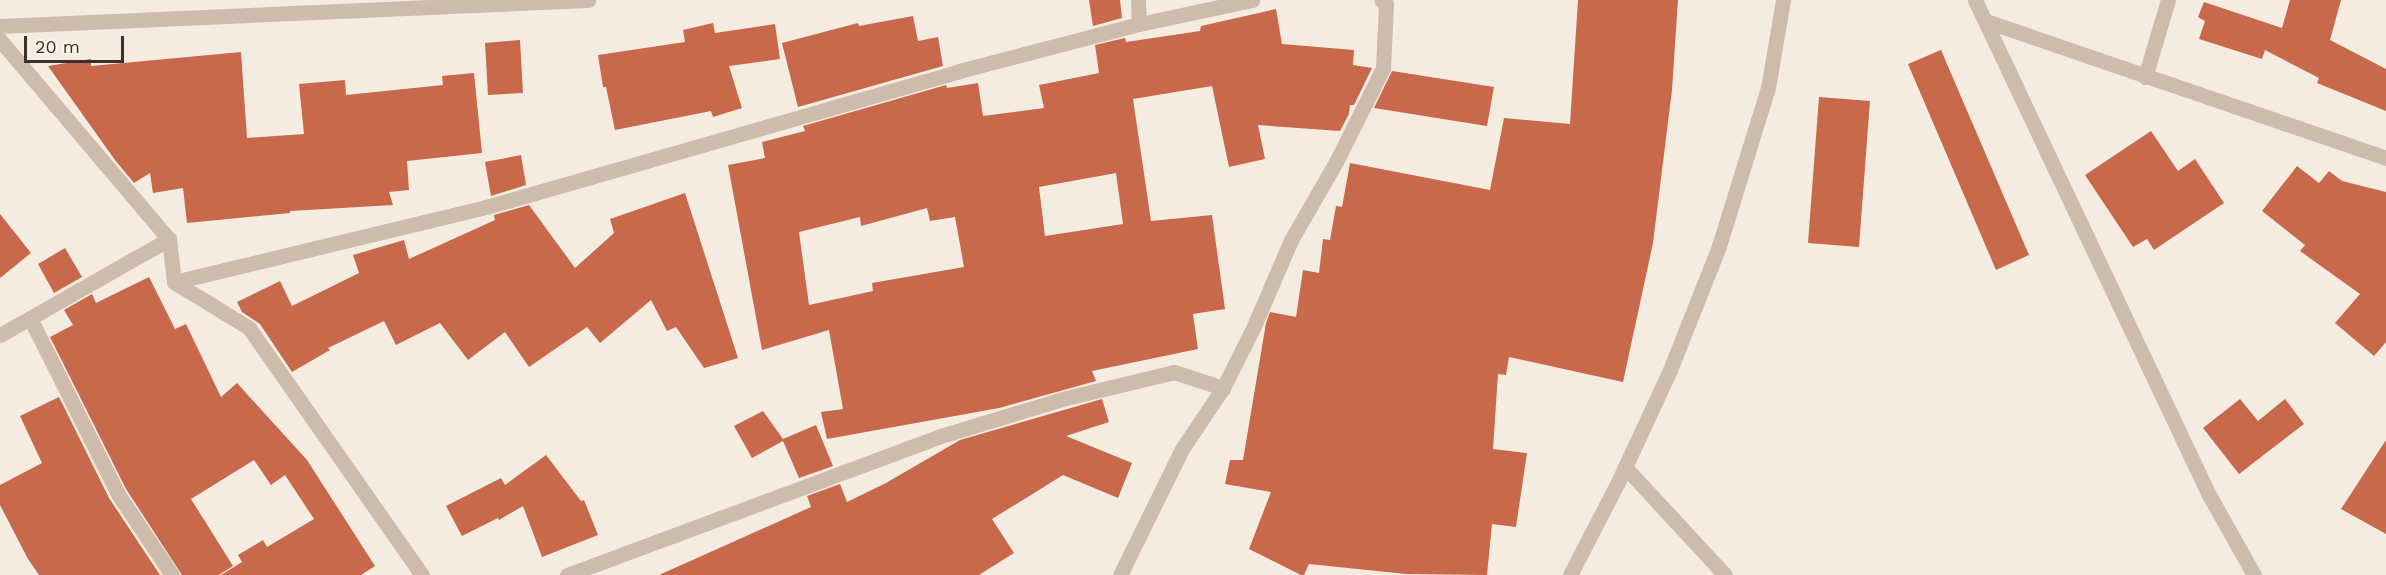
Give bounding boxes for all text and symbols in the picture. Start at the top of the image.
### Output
scale bar [27,24,128,62]
text: 20 m [35,36,80,57]

